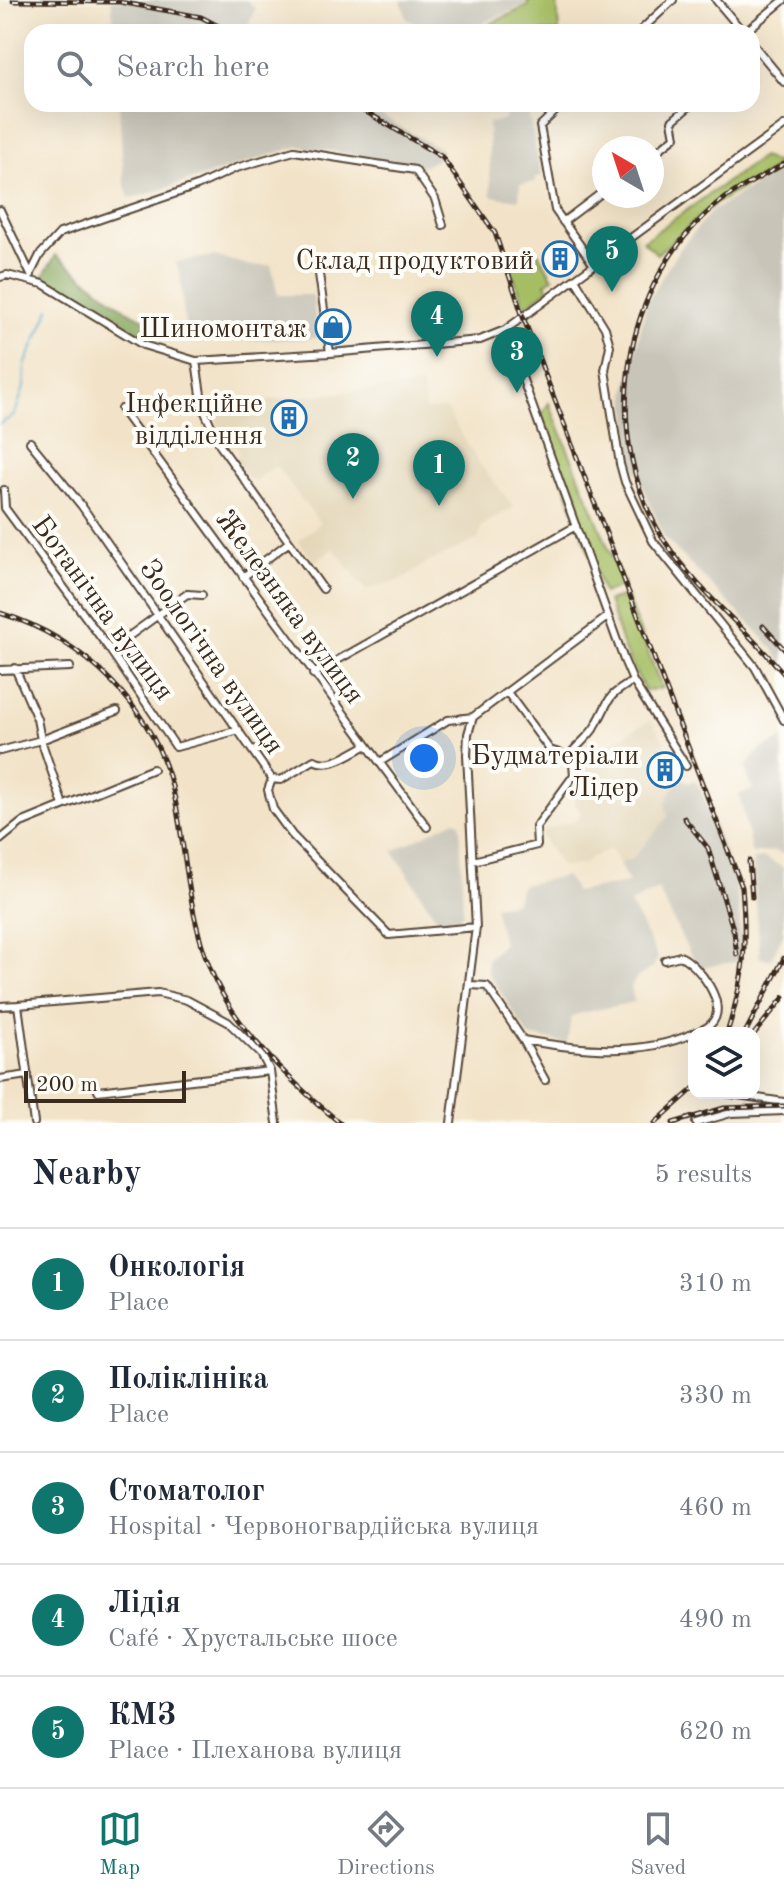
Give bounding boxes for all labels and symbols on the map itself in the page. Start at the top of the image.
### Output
north arrow [592,136,664,208]
pin: 5 [586,226,638,292]
building icon: Склад продуктовий [541,240,579,278]
place label: Склад продуктовий [295,248,534,276]
pin: 4 [411,291,463,357]
shop icon: Шиномонтаж [314,308,352,346]
place label: Шиномонтаж [139,316,307,344]
pin: 3 [491,327,543,393]
place label: Інфекційне відділення [125,391,263,451]
building icon: Інфекційне відділення [270,399,308,437]
pin: 2 [327,433,379,499]
pin: 1 [413,440,465,506]
street label: Железняка вулиця [209,506,368,710]
street label: Ботанічна вулиця [25,511,178,706]
street label: Зоологічна вулиця [133,556,288,760]
your location [404,738,444,778]
place label: Будматеріали Лідер [471,743,639,803]
building icon: Будматеріали Лідер [646,751,684,789]
scale bar [24,1067,186,1103]

